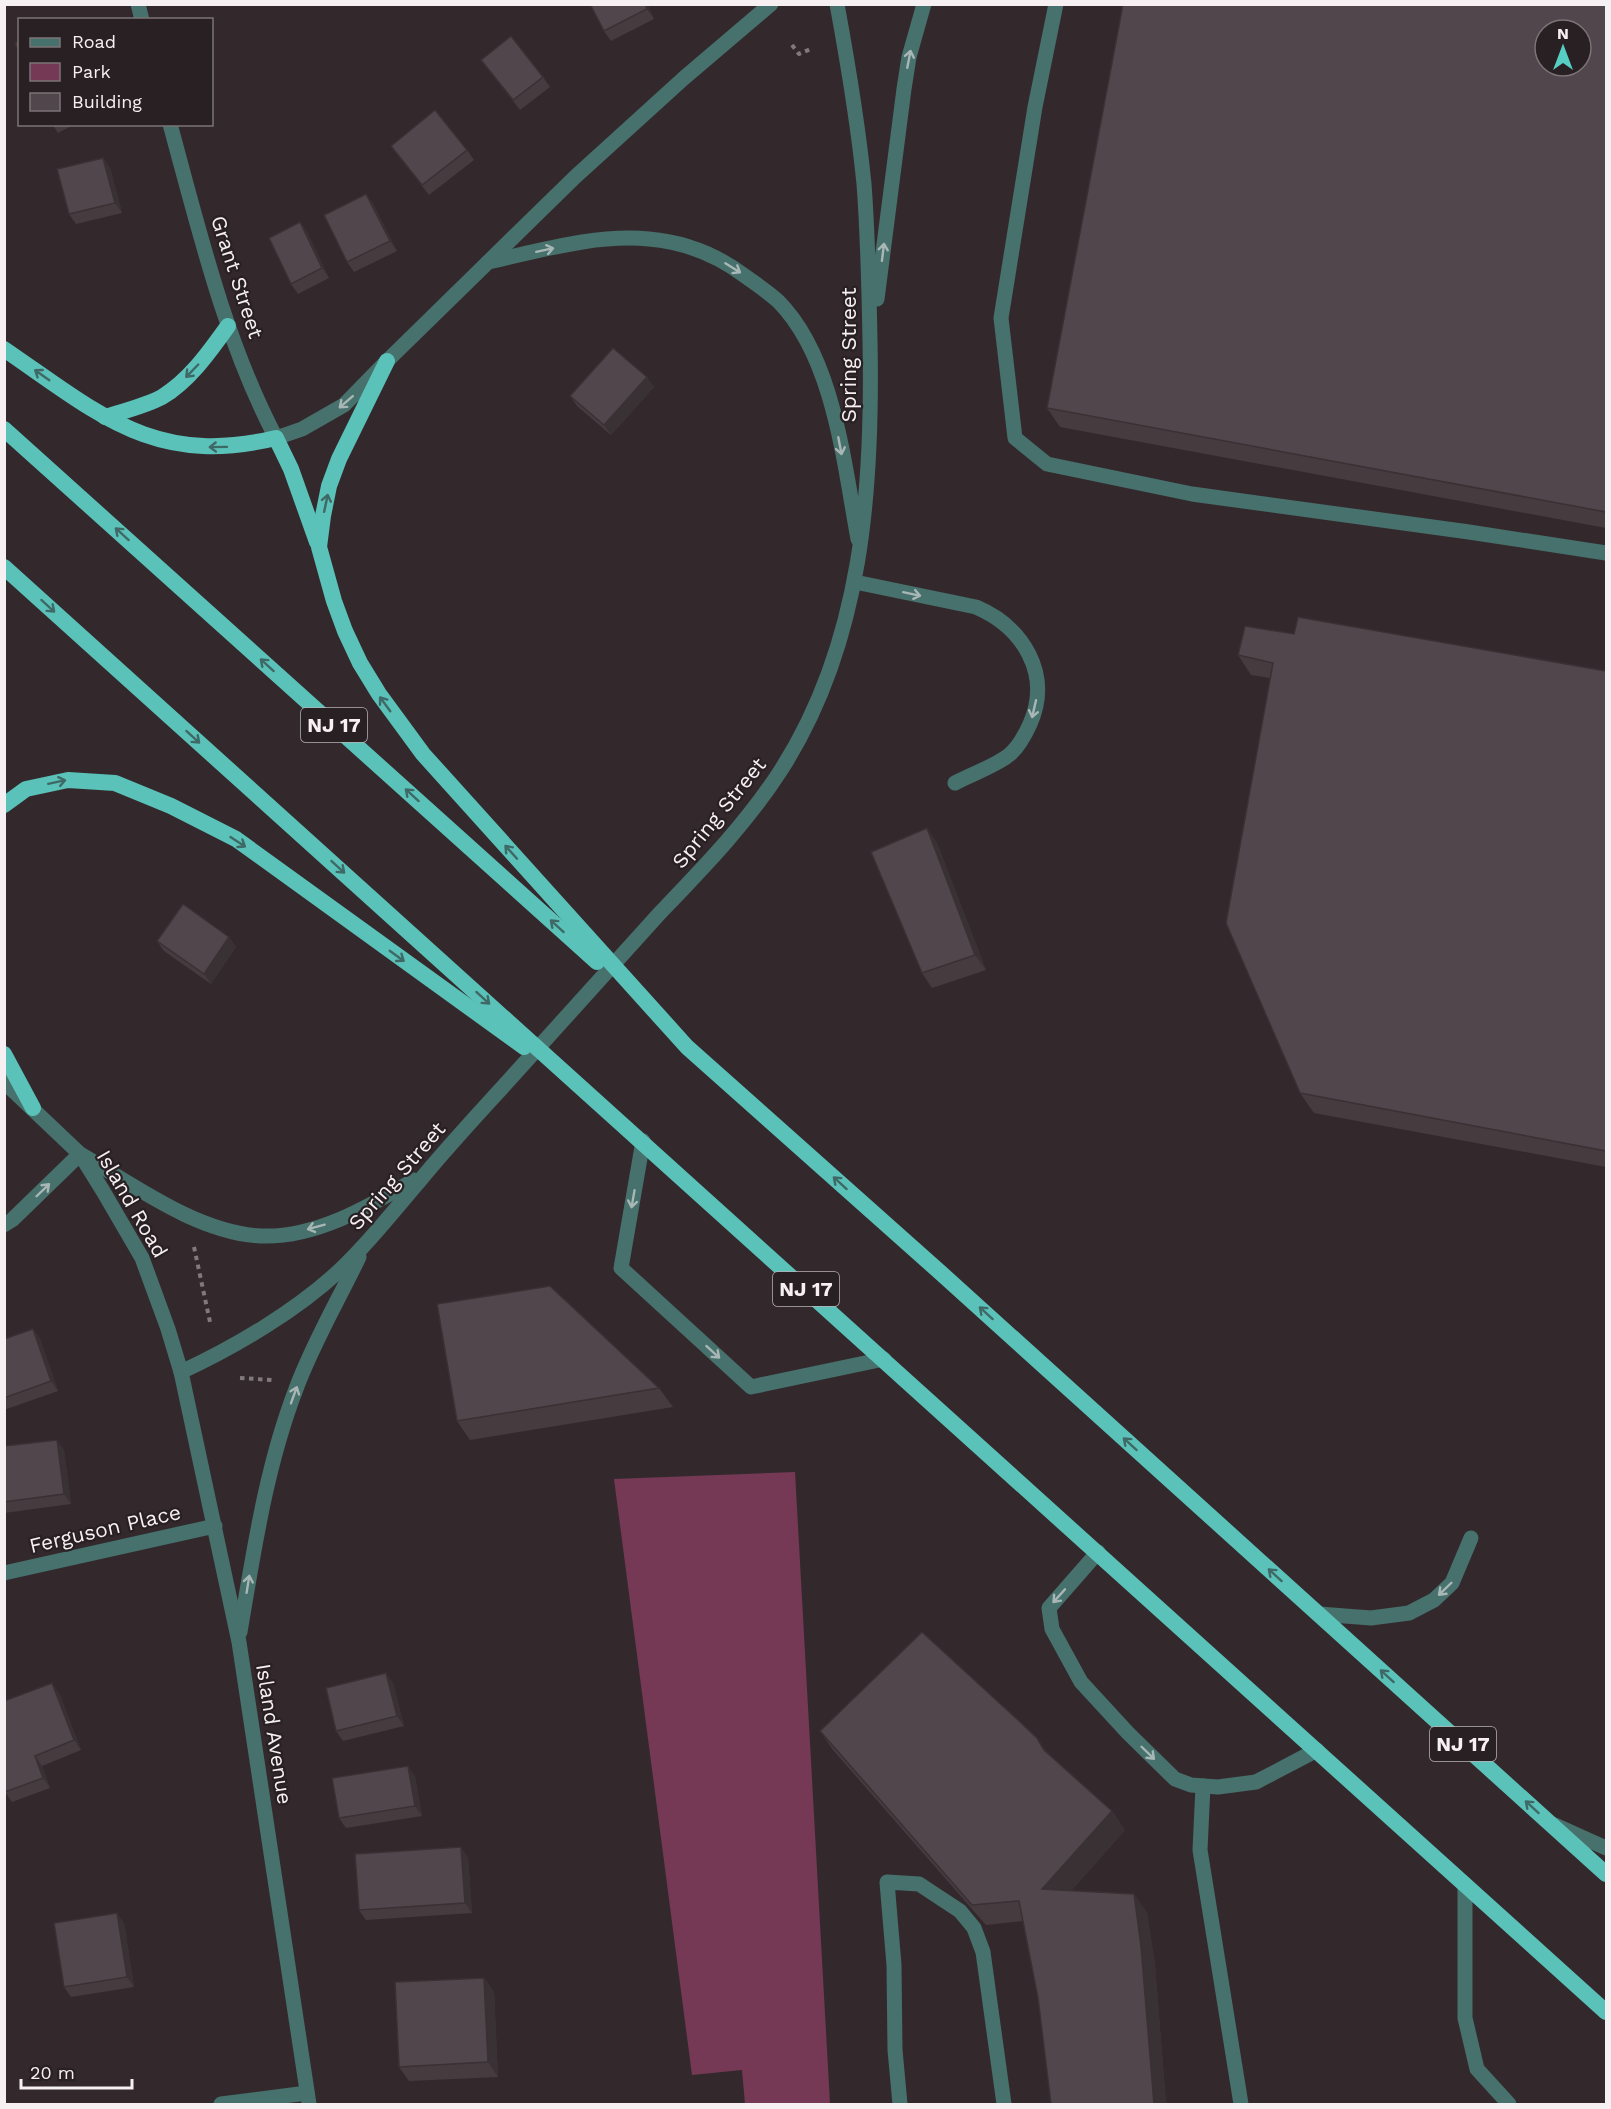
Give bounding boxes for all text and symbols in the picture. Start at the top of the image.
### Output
legend [18,18,213,126]
north arrow [1533,18,1593,78]
text: N [1557,24,1569,43]
text: Road [72,31,116,52]
one-way arrow [904,50,915,69]
text: Park [72,61,111,82]
text: Building [72,91,142,112]
street label: Grant Street [206,212,269,341]
one-way arrow [878,243,889,263]
one-way arrow [534,244,554,255]
one-way arrow [724,262,741,274]
street label: Spring Street [836,287,861,423]
one-way arrow [185,364,199,379]
one-way arrow [34,369,50,381]
one-way arrow [339,395,354,409]
one-way arrow [835,436,846,456]
one-way arrow [209,441,229,452]
one-way arrow [320,493,332,512]
one-way arrow [115,527,130,541]
one-way arrow [902,589,921,600]
one-way arrow [40,599,55,613]
one-way arrow [260,658,275,672]
one-way arrow [379,696,392,712]
one-way arrow [1028,699,1039,718]
road number: NJ 17 [301,708,367,742]
one-way arrow [185,729,200,743]
street label: Spring Street [666,752,771,873]
one-way arrow [47,776,66,787]
one-way arrow [404,788,419,802]
one-way arrow [230,836,246,848]
one-way arrow [504,845,518,860]
one-way arrow [330,860,345,874]
one-way arrow [549,919,564,933]
one-way arrow [388,949,404,962]
one-way arrow [475,991,490,1005]
street label: Spring Street [343,1116,451,1235]
street label: Island Road [92,1146,173,1262]
one-way arrow [833,1176,848,1190]
one-way arrow [35,1184,50,1198]
one-way arrow [627,1189,638,1208]
one-way arrow [307,1222,326,1233]
road number: NJ 17 [773,1272,839,1306]
one-way arrow [978,1306,993,1320]
one-way arrow [705,1345,720,1359]
one-way arrow [289,1386,300,1404]
one-way arrow [1123,1437,1138,1451]
street label: Ferguson Place [27,1499,183,1558]
one-way arrow [1268,1568,1283,1582]
one-way arrow [243,1575,254,1594]
one-way arrow [1438,1582,1453,1596]
one-way arrow [1052,1588,1066,1603]
street label: Island Avenue [251,1662,298,1806]
one-way arrow [1380,1669,1395,1683]
road number: NJ 17 [1430,1727,1496,1761]
one-way arrow [1140,1745,1155,1760]
one-way arrow [1525,1800,1540,1814]
scale bar [21,2052,132,2090]
text: 20 m [30,2062,75,2083]

